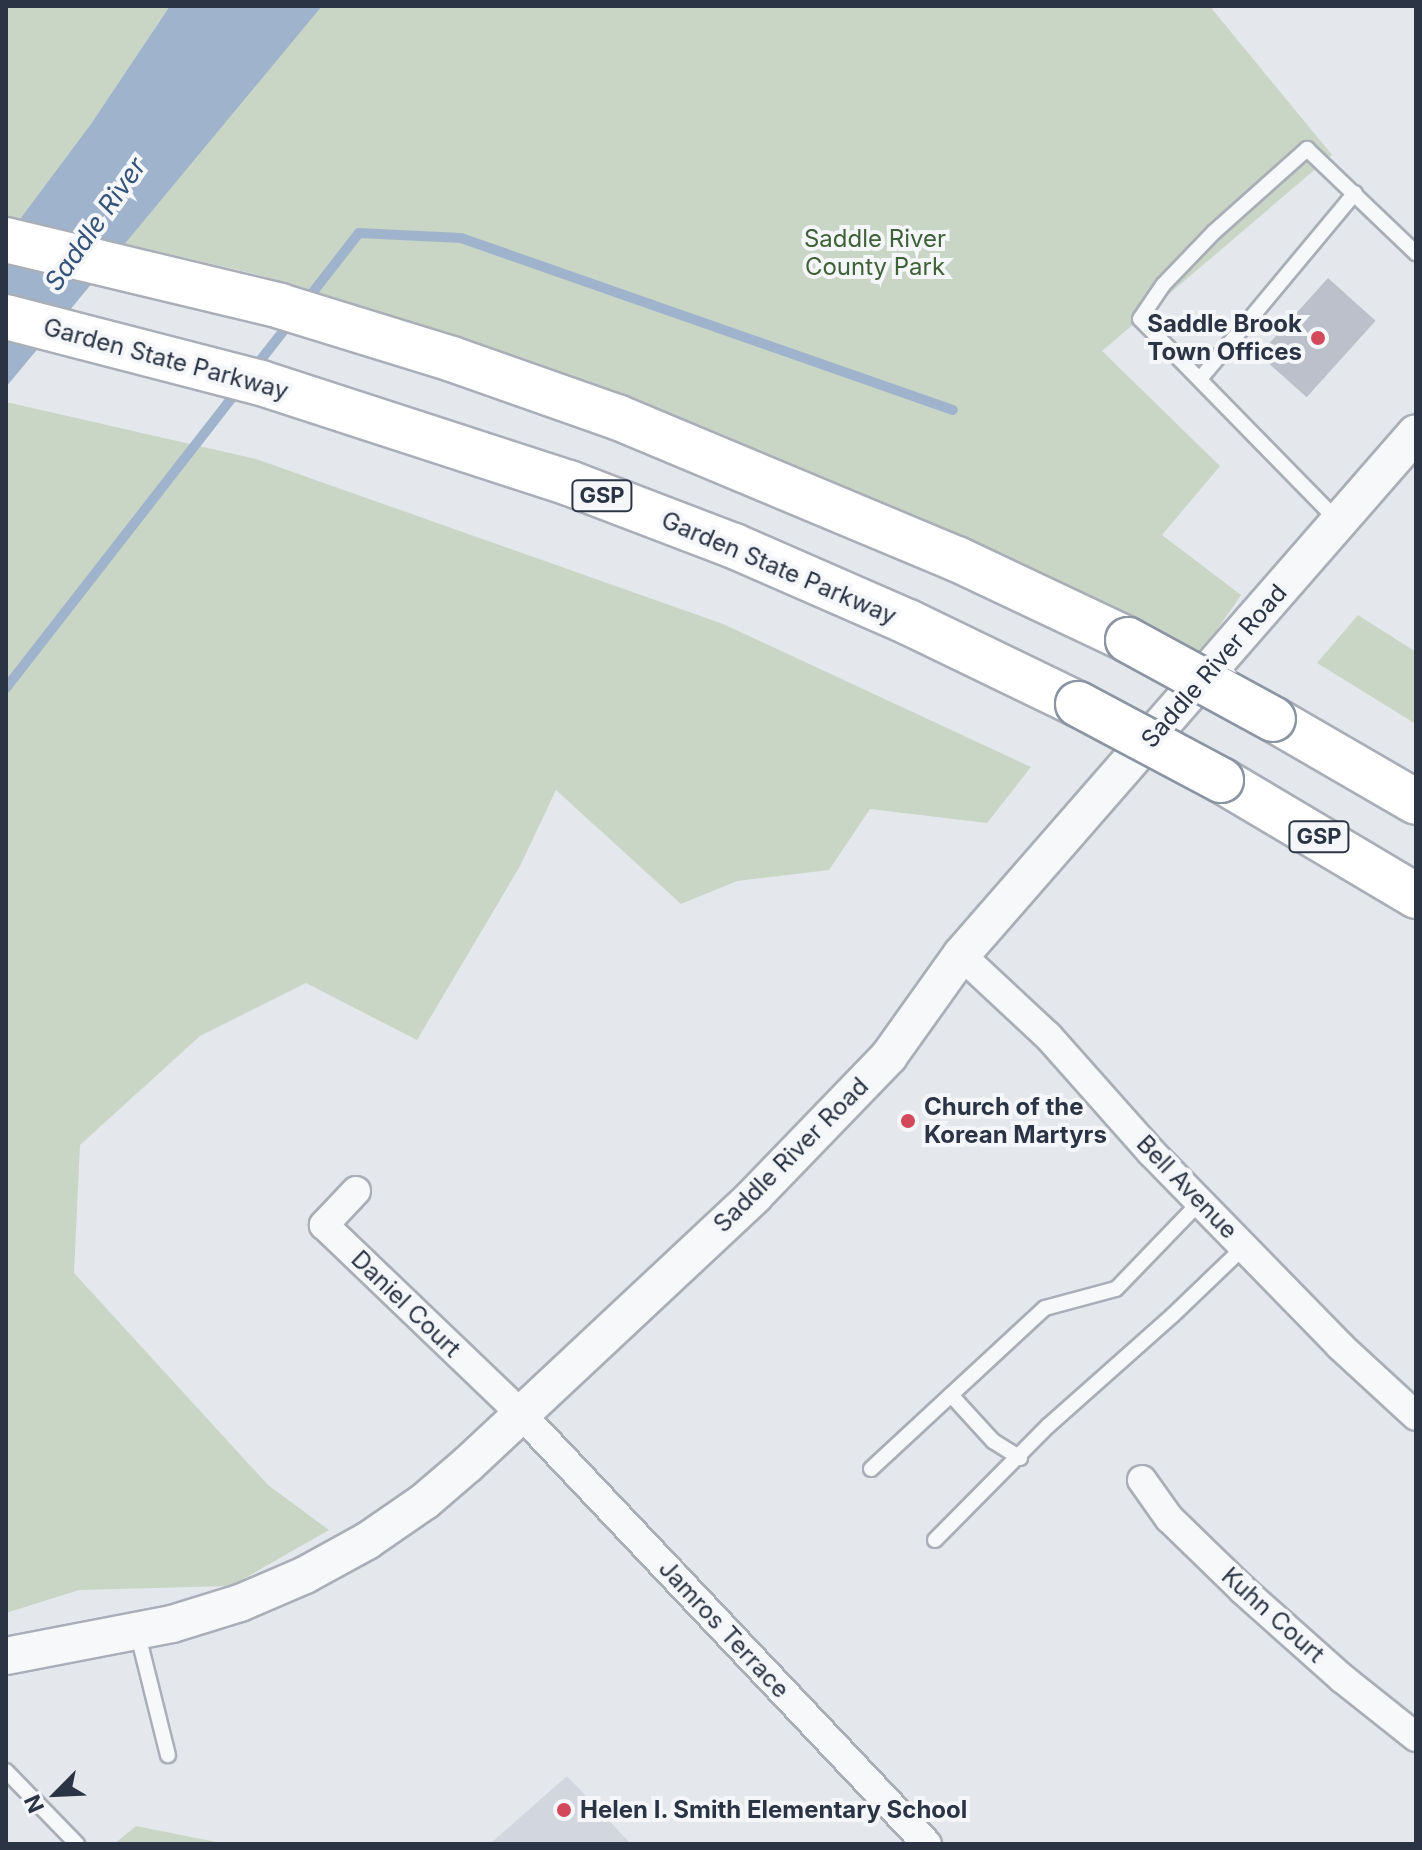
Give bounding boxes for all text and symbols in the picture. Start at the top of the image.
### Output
water label: Saddle River [38,152,152,296]
park label: Saddle River County Park [804,225,946,281]
place label: Saddle Brook Town Offices [1147,310,1302,366]
street label: Garden State Parkway [40,312,292,406]
marker: Saddle Brook Town Offices [1309,329,1327,347]
road number: GSP [570,478,634,514]
street label: Garden State Parkway [657,505,901,631]
street label: Saddle River Road [1135,579,1293,753]
road number: GSP [1287,819,1351,855]
street label: Saddle River Road [708,1072,874,1238]
place label: Church of the Korean Martyrs [924,1093,1107,1149]
marker: Church of the Korean Martyrs [899,1112,917,1130]
street label: Bell Avenue [1131,1129,1243,1245]
street label: Daniel Court [345,1245,467,1363]
street label: Jamros Terrace [653,1554,795,1704]
street label: Kuhn Court [1216,1561,1330,1669]
north arrow [16,1754,96,1834]
text: N [19,1791,49,1817]
place label: Helen I. Smith Elementary School [580,1796,968,1824]
marker: Helen I. Smith Elementary School [555,1801,573,1819]

